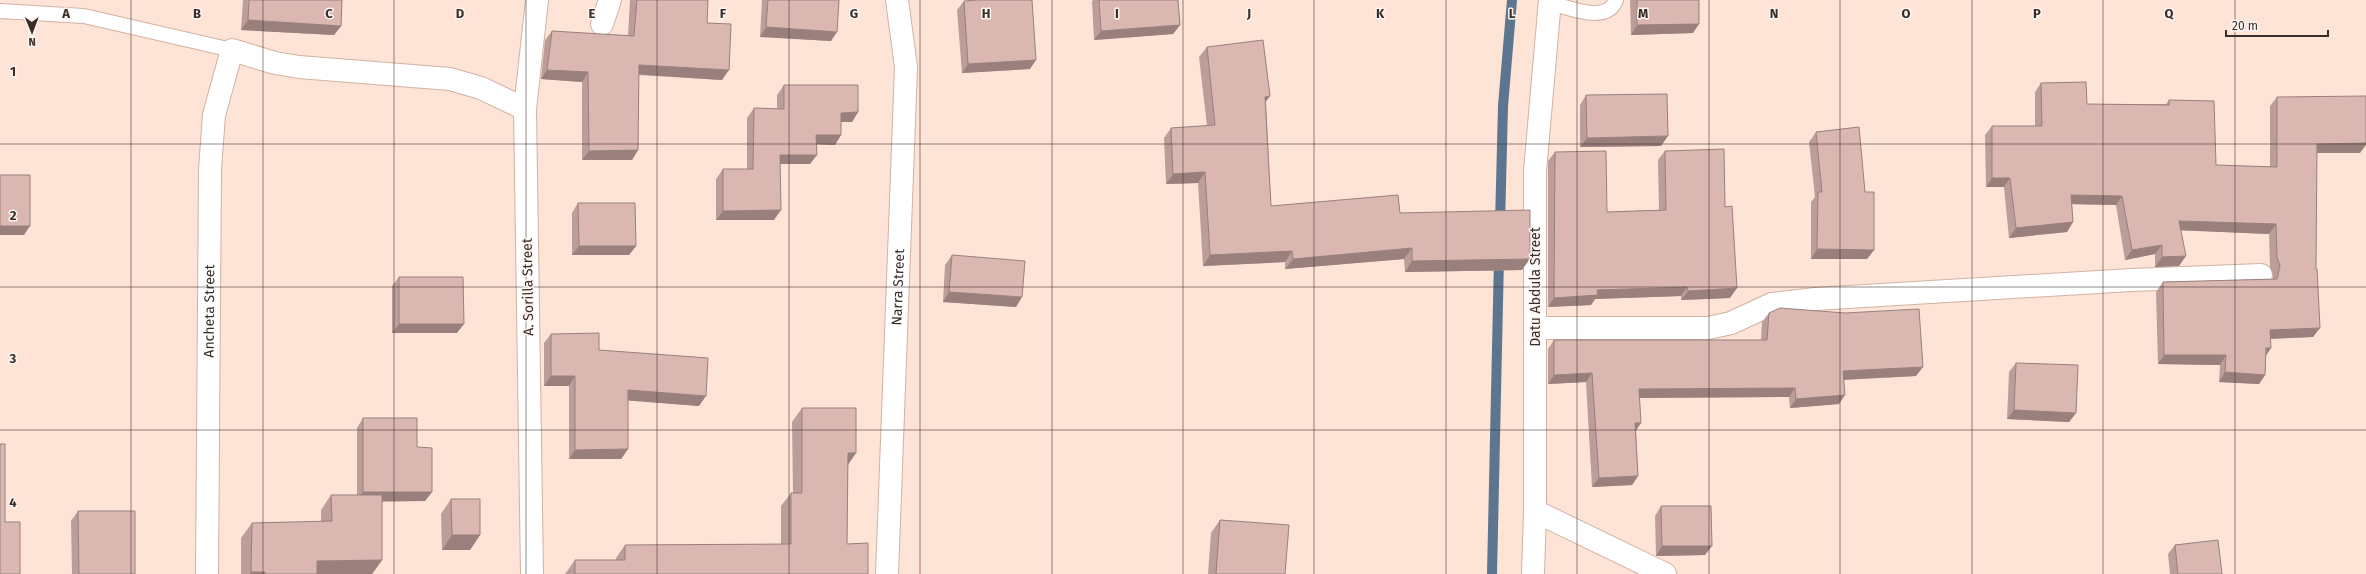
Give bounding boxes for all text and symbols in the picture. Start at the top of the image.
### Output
text: A [61,6,70,21]
text: B [193,6,201,21]
text: C [325,6,333,21]
text: D [456,6,465,21]
text: E [589,6,596,21]
text: F [720,6,727,21]
text: G [850,6,858,21]
text: H [982,6,990,21]
text: I [1115,6,1119,21]
text: J [1246,6,1251,21]
text: K [1376,6,1385,21]
text: L [1509,6,1516,21]
text: M [1638,6,1648,21]
text: N [1770,6,1778,21]
text: O [1902,6,1911,21]
text: P [2033,6,2041,21]
text: Q [2165,6,2175,21]
north arrow [12,12,52,52]
scale bar [2226,12,2328,38]
text: 20 m [2232,19,2258,33]
text: N [28,35,36,48]
text: 1 [10,64,16,79]
text: 2 [10,208,17,223]
street label: Datu Abdula Street [1527,226,1544,347]
street label: A. Sorilla Street [519,237,537,336]
street label: Narra Street [888,248,908,326]
street label: Ancheta Street [200,263,218,358]
text: 3 [9,351,17,366]
text: 4 [9,495,17,510]

